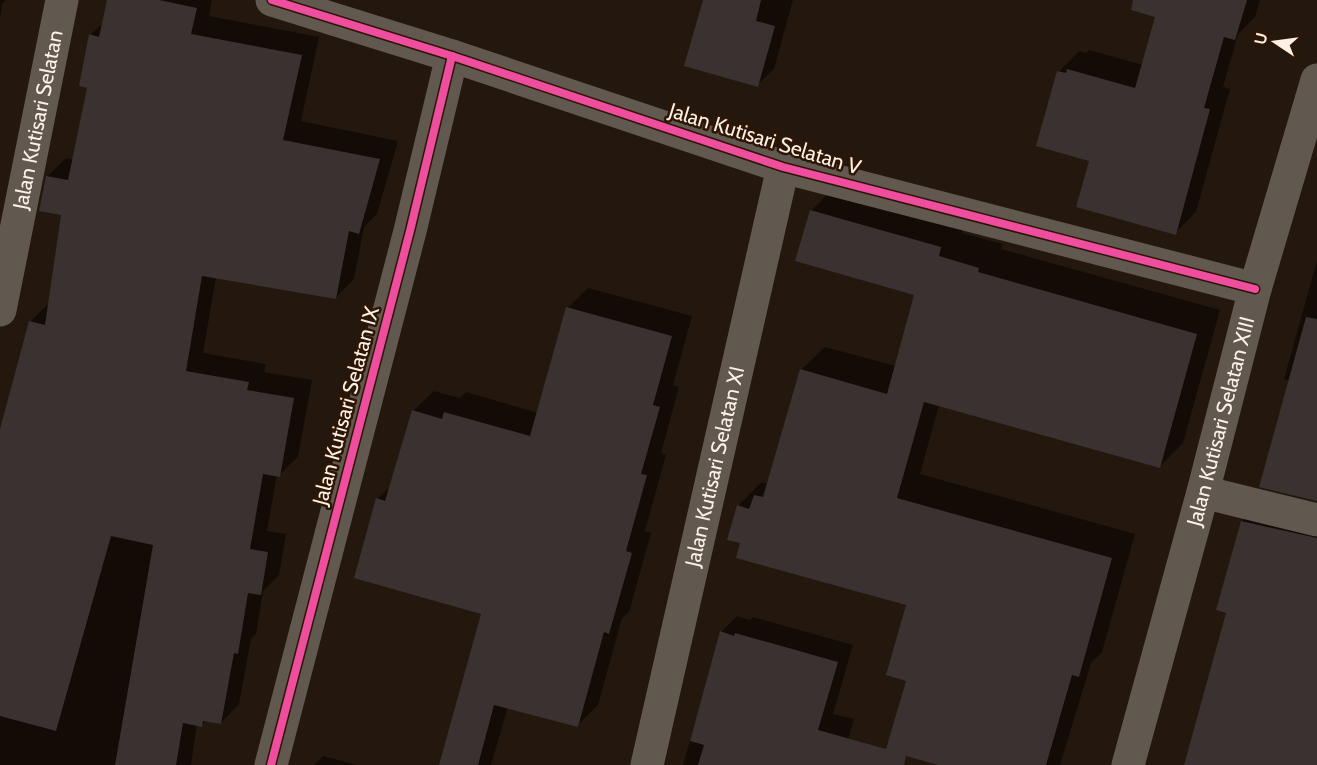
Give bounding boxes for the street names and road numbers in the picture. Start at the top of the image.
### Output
street label: Jalan Kutisari Selatan [7,28,68,212]
street label: Jalan Kutisari Selatan V [665,97,864,180]
street label: Jalan Kutisari Selatan IX [307,303,384,509]
street label: Jalan Kutisari Selatan XIII [1181,314,1259,530]
street label: Jalan Kutisari Selatan XI [679,364,749,570]

